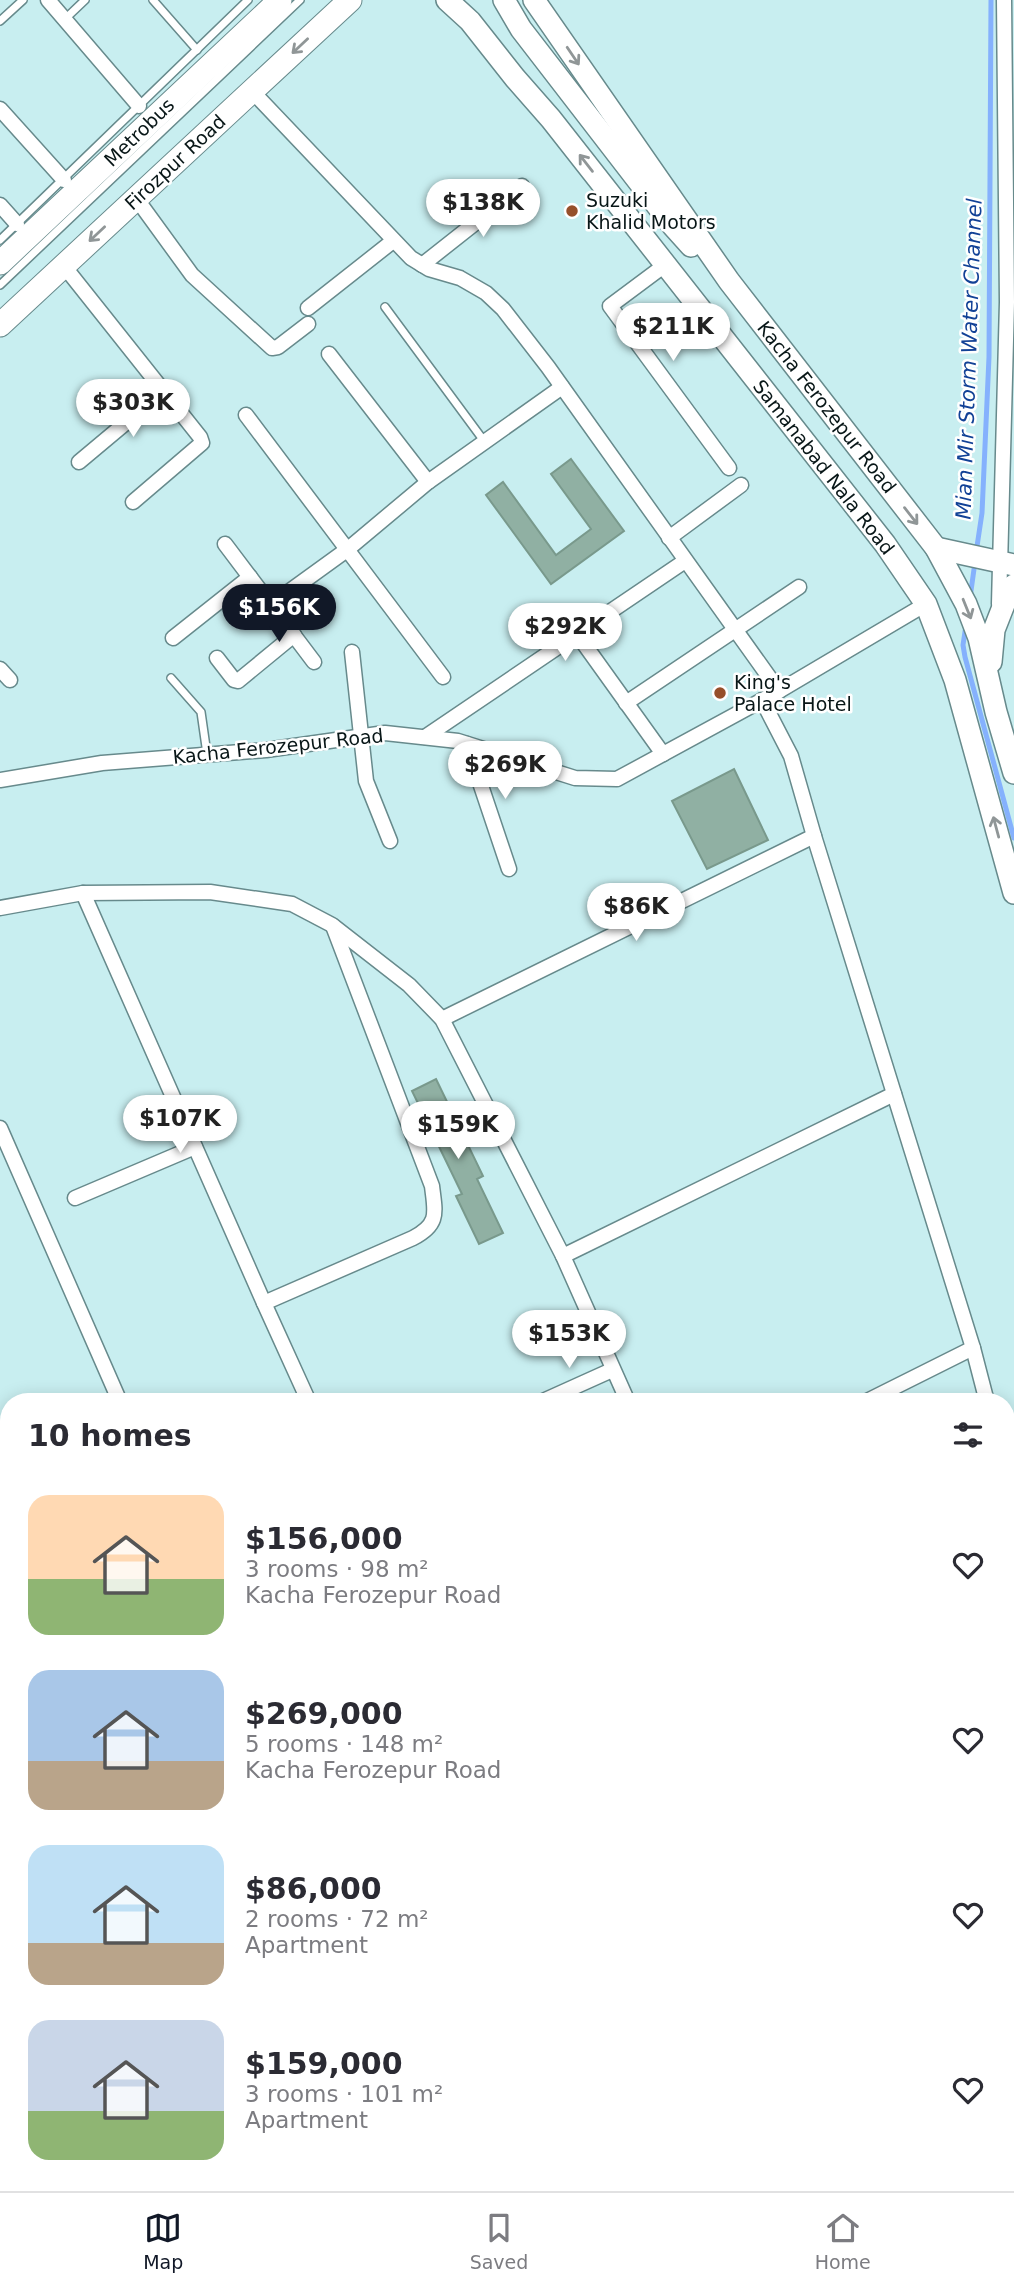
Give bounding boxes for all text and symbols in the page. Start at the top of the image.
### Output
one-way arrow [291,38,309,54]
one-way arrow [565,46,580,65]
street label: Metrobus [100,93,178,171]
street label: Firozpur Road [120,110,230,214]
one-way arrow [579,155,594,173]
pin: $138K [434,180,532,239]
text: $138K [442,189,524,215]
place label: Suzuki Khalid Motors [586,189,716,233]
water label: Mian Mir Storm Water Channel [951,198,987,520]
marker: Suzuki Khalid Motors [564,203,580,219]
one-way arrow [89,226,106,243]
pin: $211K [624,304,722,363]
text: $211K [632,313,714,339]
street label: Kacha Ferozepur Road [753,317,901,497]
street label: Samanabad Nala Road [749,375,899,559]
pin: $303K [84,380,182,439]
text: $303K [92,389,174,415]
one-way arrow [903,506,918,524]
pin: $156K [230,584,328,644]
text: $156K [238,594,320,620]
one-way arrow [961,597,974,619]
pin: $292K [516,604,614,663]
text: $292K [524,613,606,639]
place label: King's Palace Hotel [734,671,852,715]
marker: King's Palace Hotel [712,685,728,701]
street label: Kacha Ferozepur Road [172,724,384,768]
pin: $269K [456,742,554,801]
text: $269K [464,751,546,777]
one-way arrow [989,817,1002,839]
pin: $86K [595,884,677,943]
text: $86K [603,893,669,919]
pin: $107K [131,1096,229,1155]
pin: $159K [409,1102,507,1161]
text: $107K [139,1105,221,1131]
text: $159K [417,1111,499,1137]
pin: $153K [520,1310,618,1370]
text: $153K [528,1320,610,1346]
icon: filters [949,1416,987,1454]
text: 10 homes [28,1418,192,1453]
text: $156,000 [245,1521,403,1556]
icon: home [84,1523,168,1607]
icon: heart [949,1546,987,1584]
text: 3 rooms · 98 m² [245,1556,429,1582]
text: Kacha Ferozepur Road [245,1582,501,1608]
text: $269,000 [245,1696,403,1731]
icon: home [84,1698,168,1782]
icon: heart [949,1721,987,1759]
text: 5 rooms · 148 m² [245,1731,443,1757]
text: Kacha Ferozepur Road [245,1757,501,1783]
text: $86,000 [245,1871,382,1906]
icon: home [84,1873,168,1957]
icon: heart [949,1896,987,1934]
text: 2 rooms · 72 m² [245,1906,429,1932]
text: Apartment [245,1932,368,1958]
text: $159,000 [245,2046,403,2081]
icon: home [84,2048,168,2132]
icon: heart [949,2071,987,2109]
text: 3 rooms · 101 m² [245,2081,443,2107]
text: Apartment [245,2107,368,2133]
tab: Map [143,2209,183,2273]
tab: Saved [470,2209,528,2273]
tab: Home [815,2209,871,2273]

